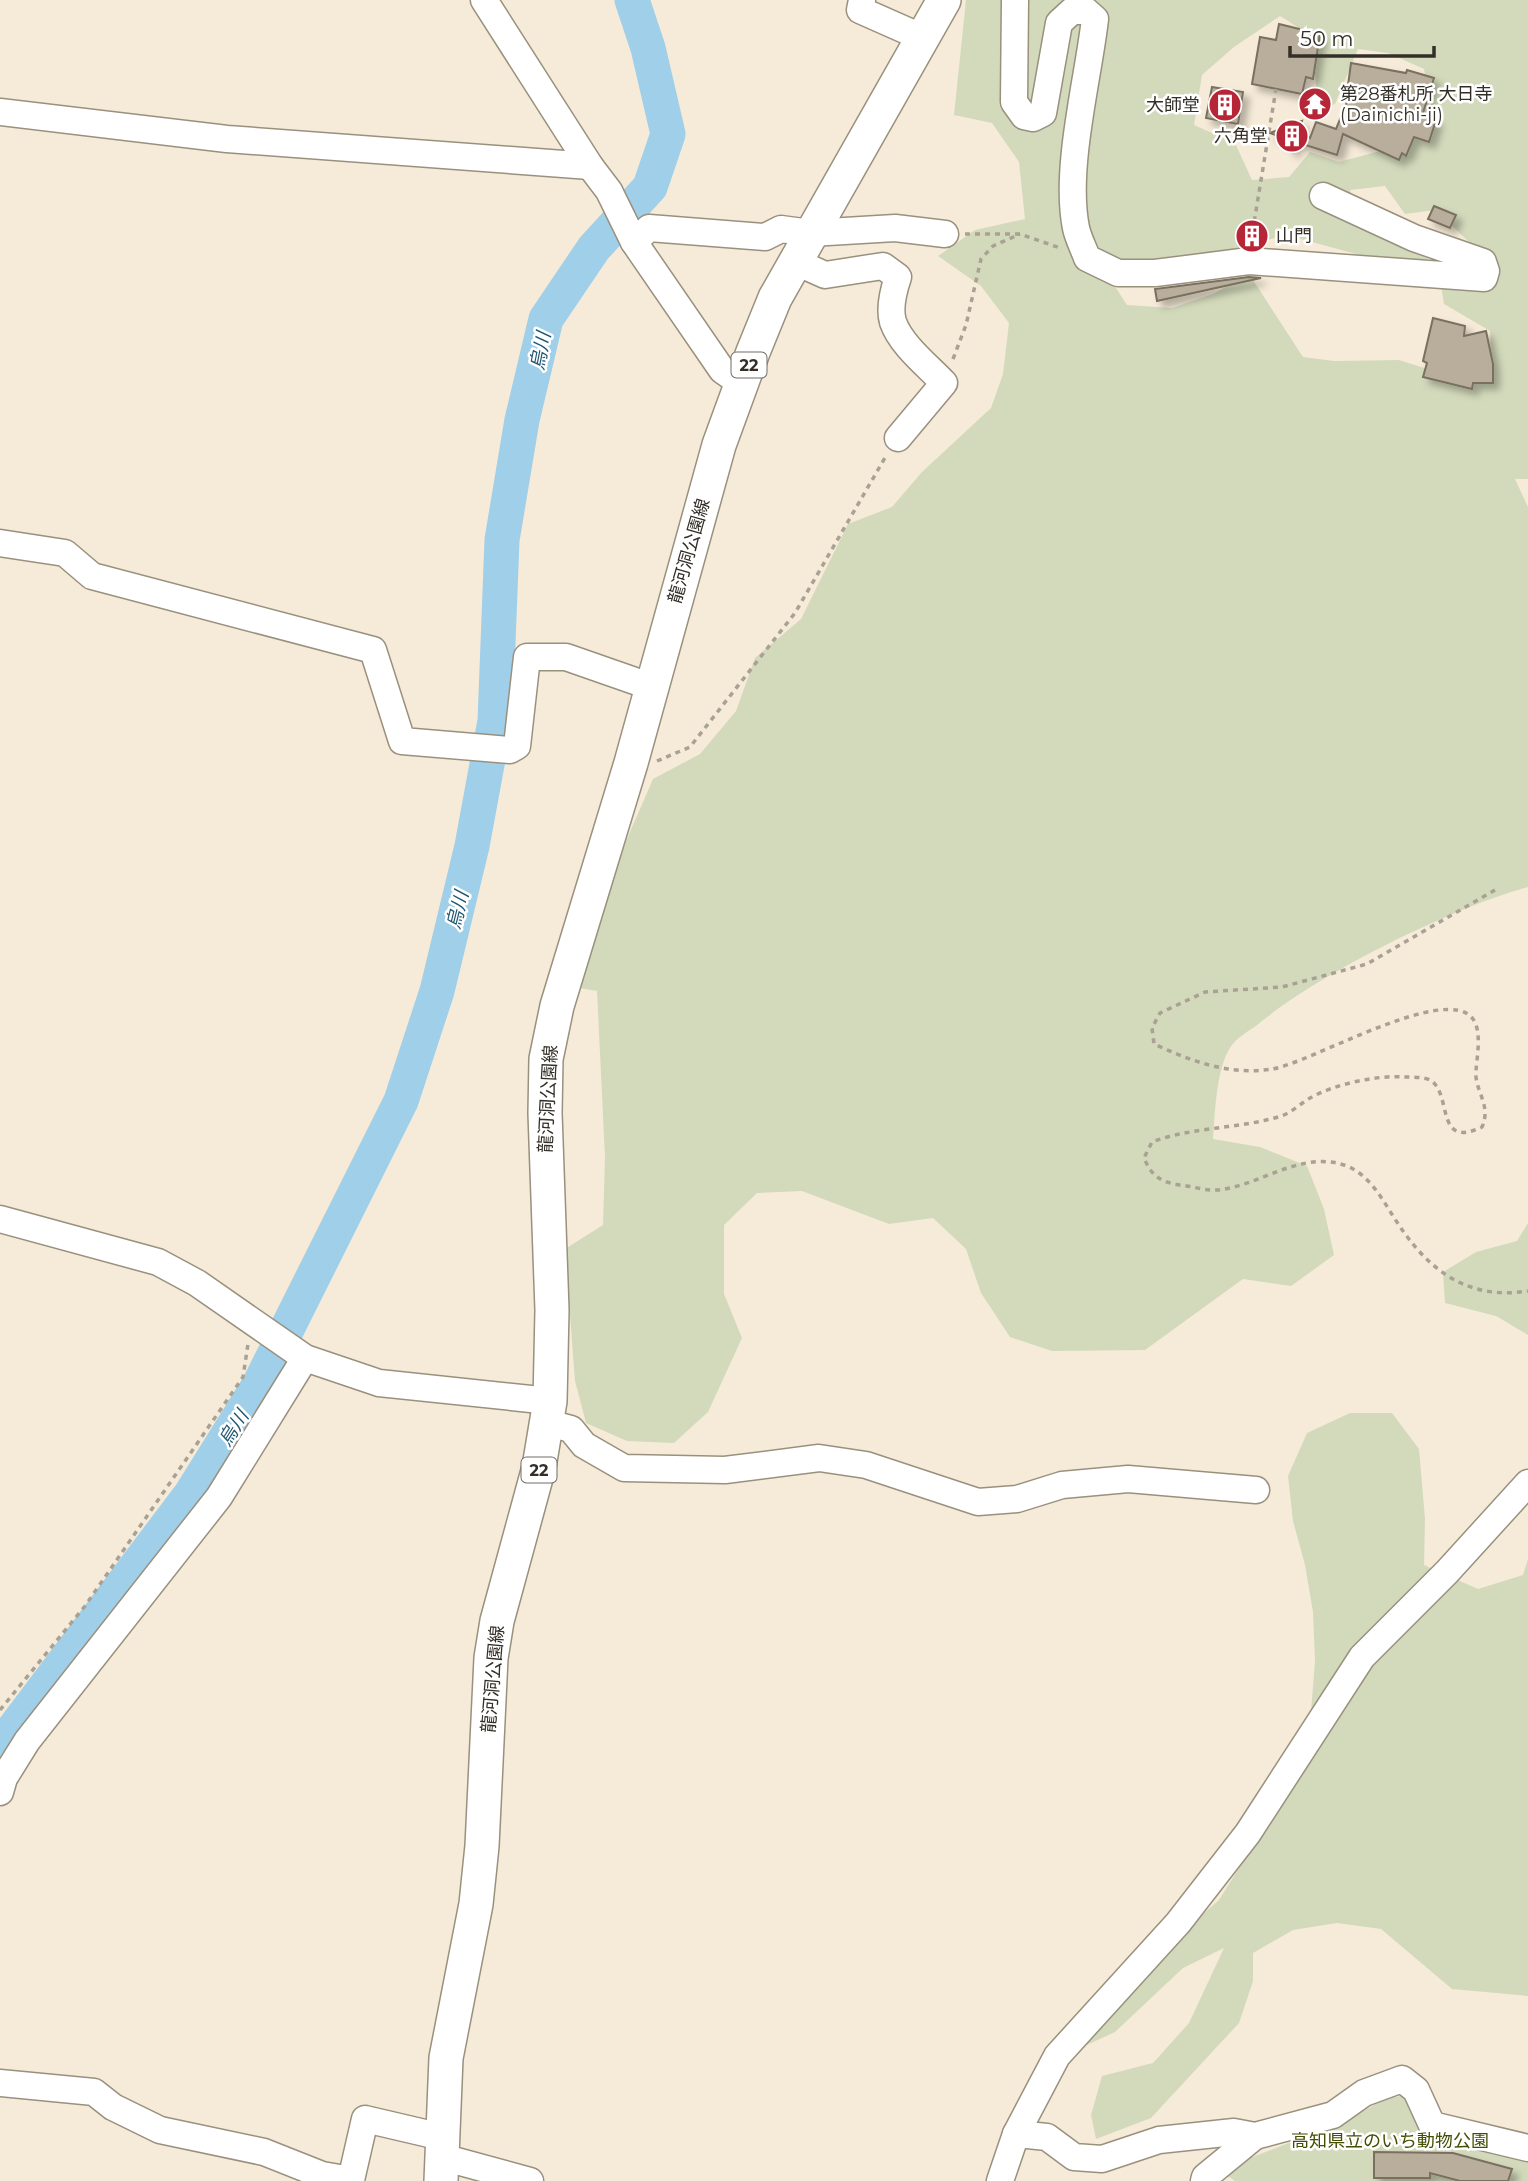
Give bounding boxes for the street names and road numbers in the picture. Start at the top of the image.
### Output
road number: 22 [732,352,766,378]
street label: 龍河洞公園線 [664,496,714,606]
street label: 龍河洞公園線 [534,1044,562,1154]
road number: 22 [522,1458,556,1482]
street label: 龍河洞公園線 [477,1624,509,1734]

